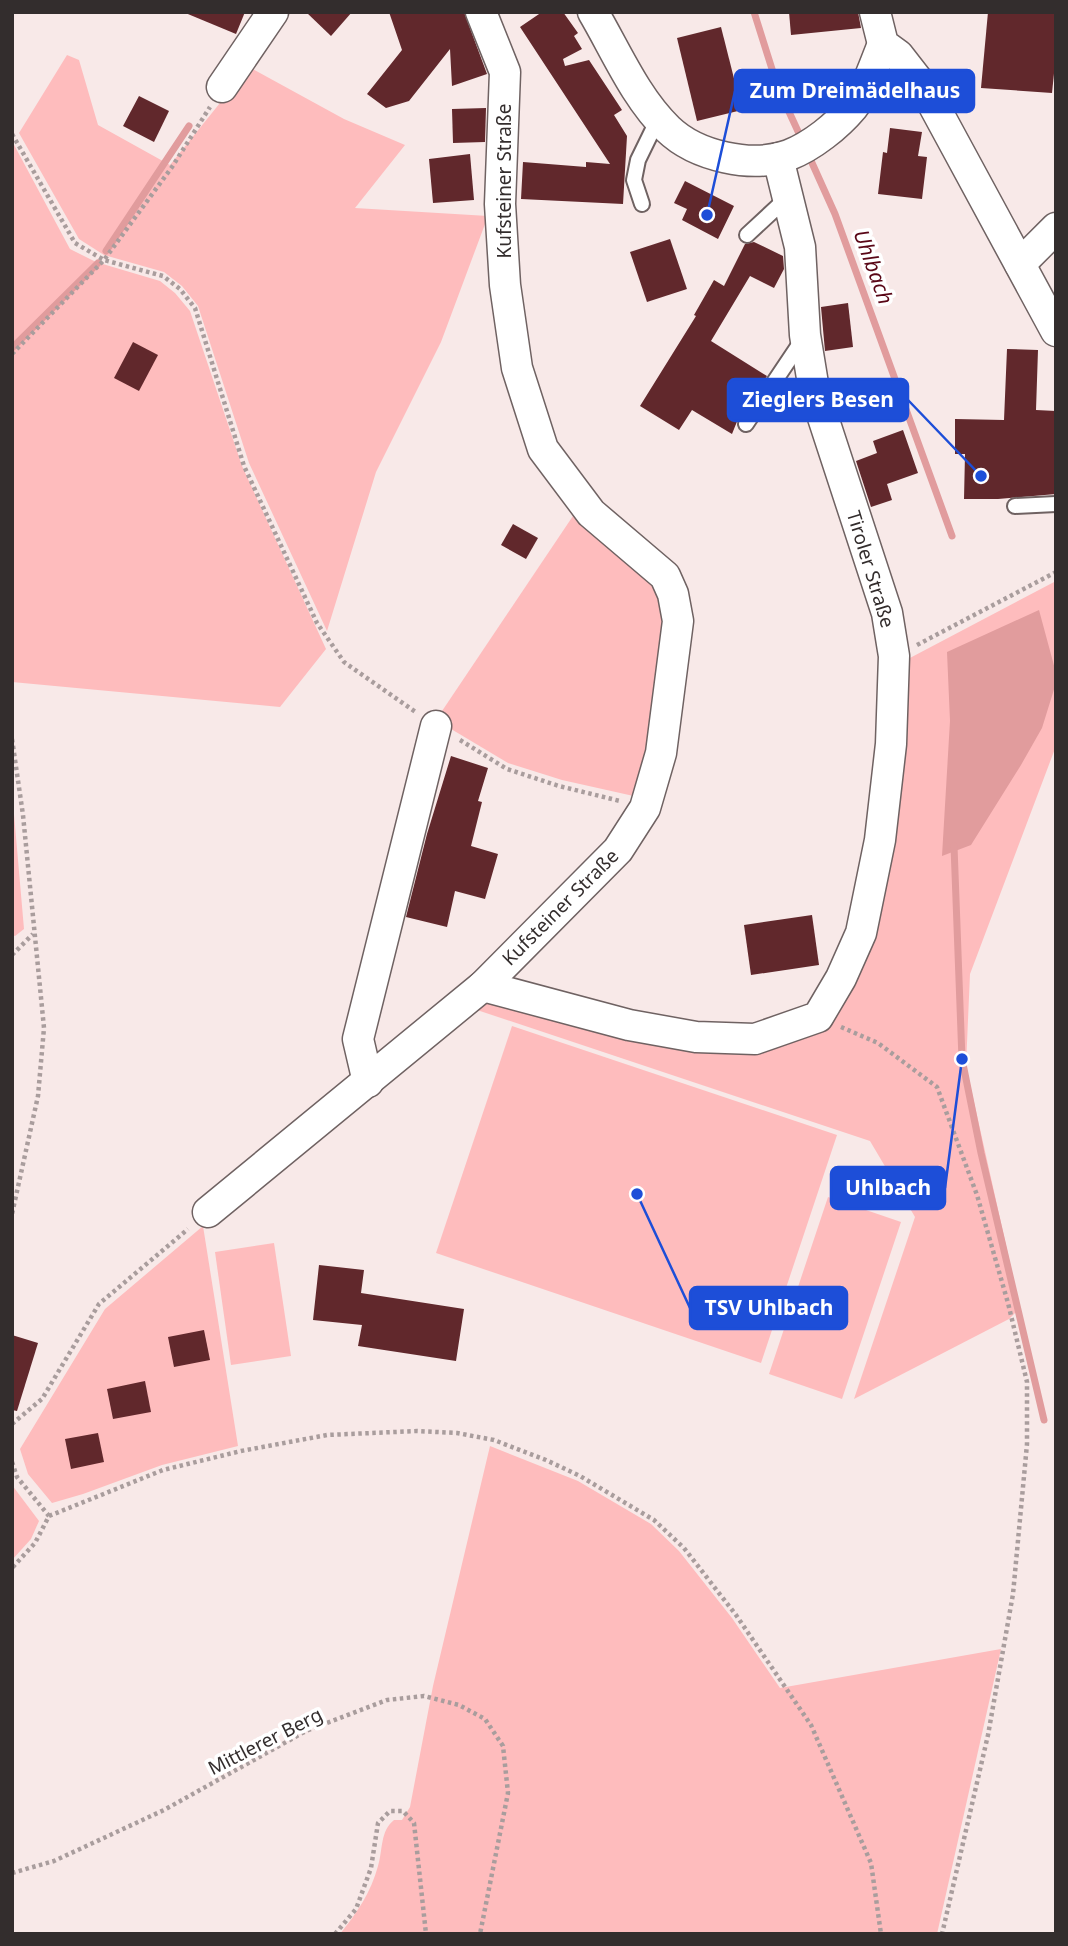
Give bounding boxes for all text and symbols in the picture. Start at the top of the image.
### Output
callout: Zum Dreimädelhaus [735,70,974,112]
text: Zum Dreimädelhaus [750,76,960,104]
street label: Kufsteiner Straße [491,104,517,258]
water label: Uhlbach [848,225,900,308]
callout: Zieglers Besen [728,379,908,421]
text: Zieglers Besen [742,385,894,413]
street label: Tiroler Straße [841,507,901,631]
street label: Kufsteiner Straße [496,843,624,971]
callout: Uhlbach [831,1167,945,1209]
text: Uhlbach [845,1173,931,1201]
callout: TSV Uhlbach [690,1287,847,1329]
text: TSV Uhlbach [705,1293,833,1321]
street label: Mittlerer Berg [203,1701,327,1781]

